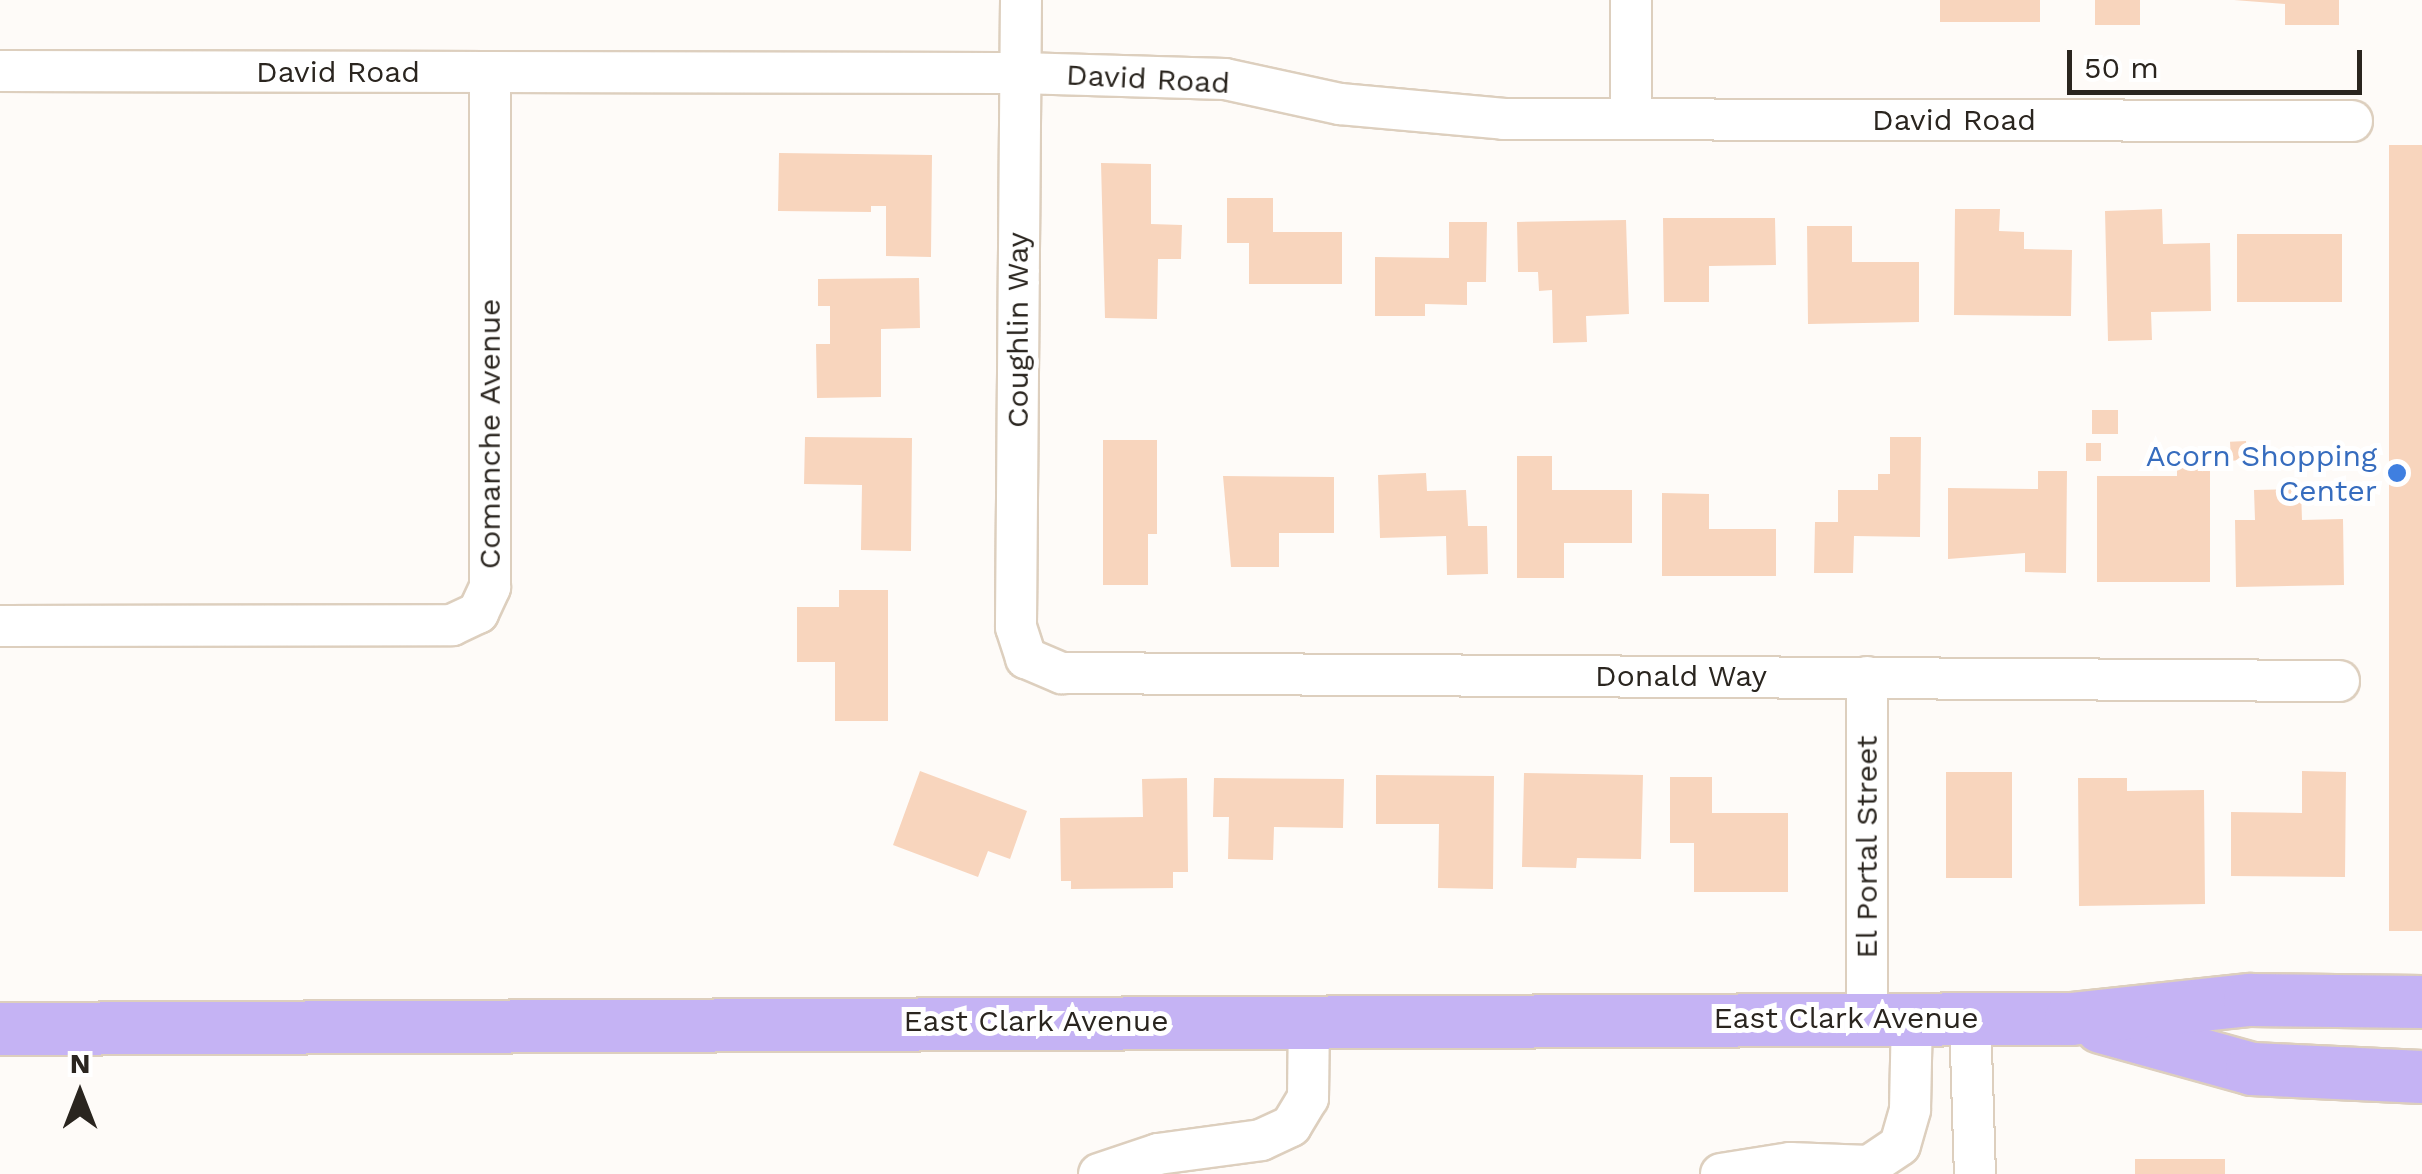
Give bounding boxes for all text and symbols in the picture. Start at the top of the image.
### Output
scale bar [2072,30,2367,92]
text: 50 m [2084,50,2159,85]
street label: David Road [256,54,420,90]
street label: David Road [1065,57,1231,101]
street label: David Road [1872,102,2036,138]
street label: Coughlin Way [1000,232,1036,428]
street label: Comanche Avenue [472,298,508,570]
place label: Acorn Shopping Center [2146,438,2377,508]
marker: Acorn Shopping Center [2386,462,2408,484]
street label: Donald Way [1595,658,1767,694]
street label: El Portal Street [1849,734,1885,960]
street label: East Clark Avenue [1712,1000,1980,1036]
street label: East Clark Avenue [902,1003,1170,1039]
north arrow [30,1044,130,1144]
text: N [70,1047,90,1080]

